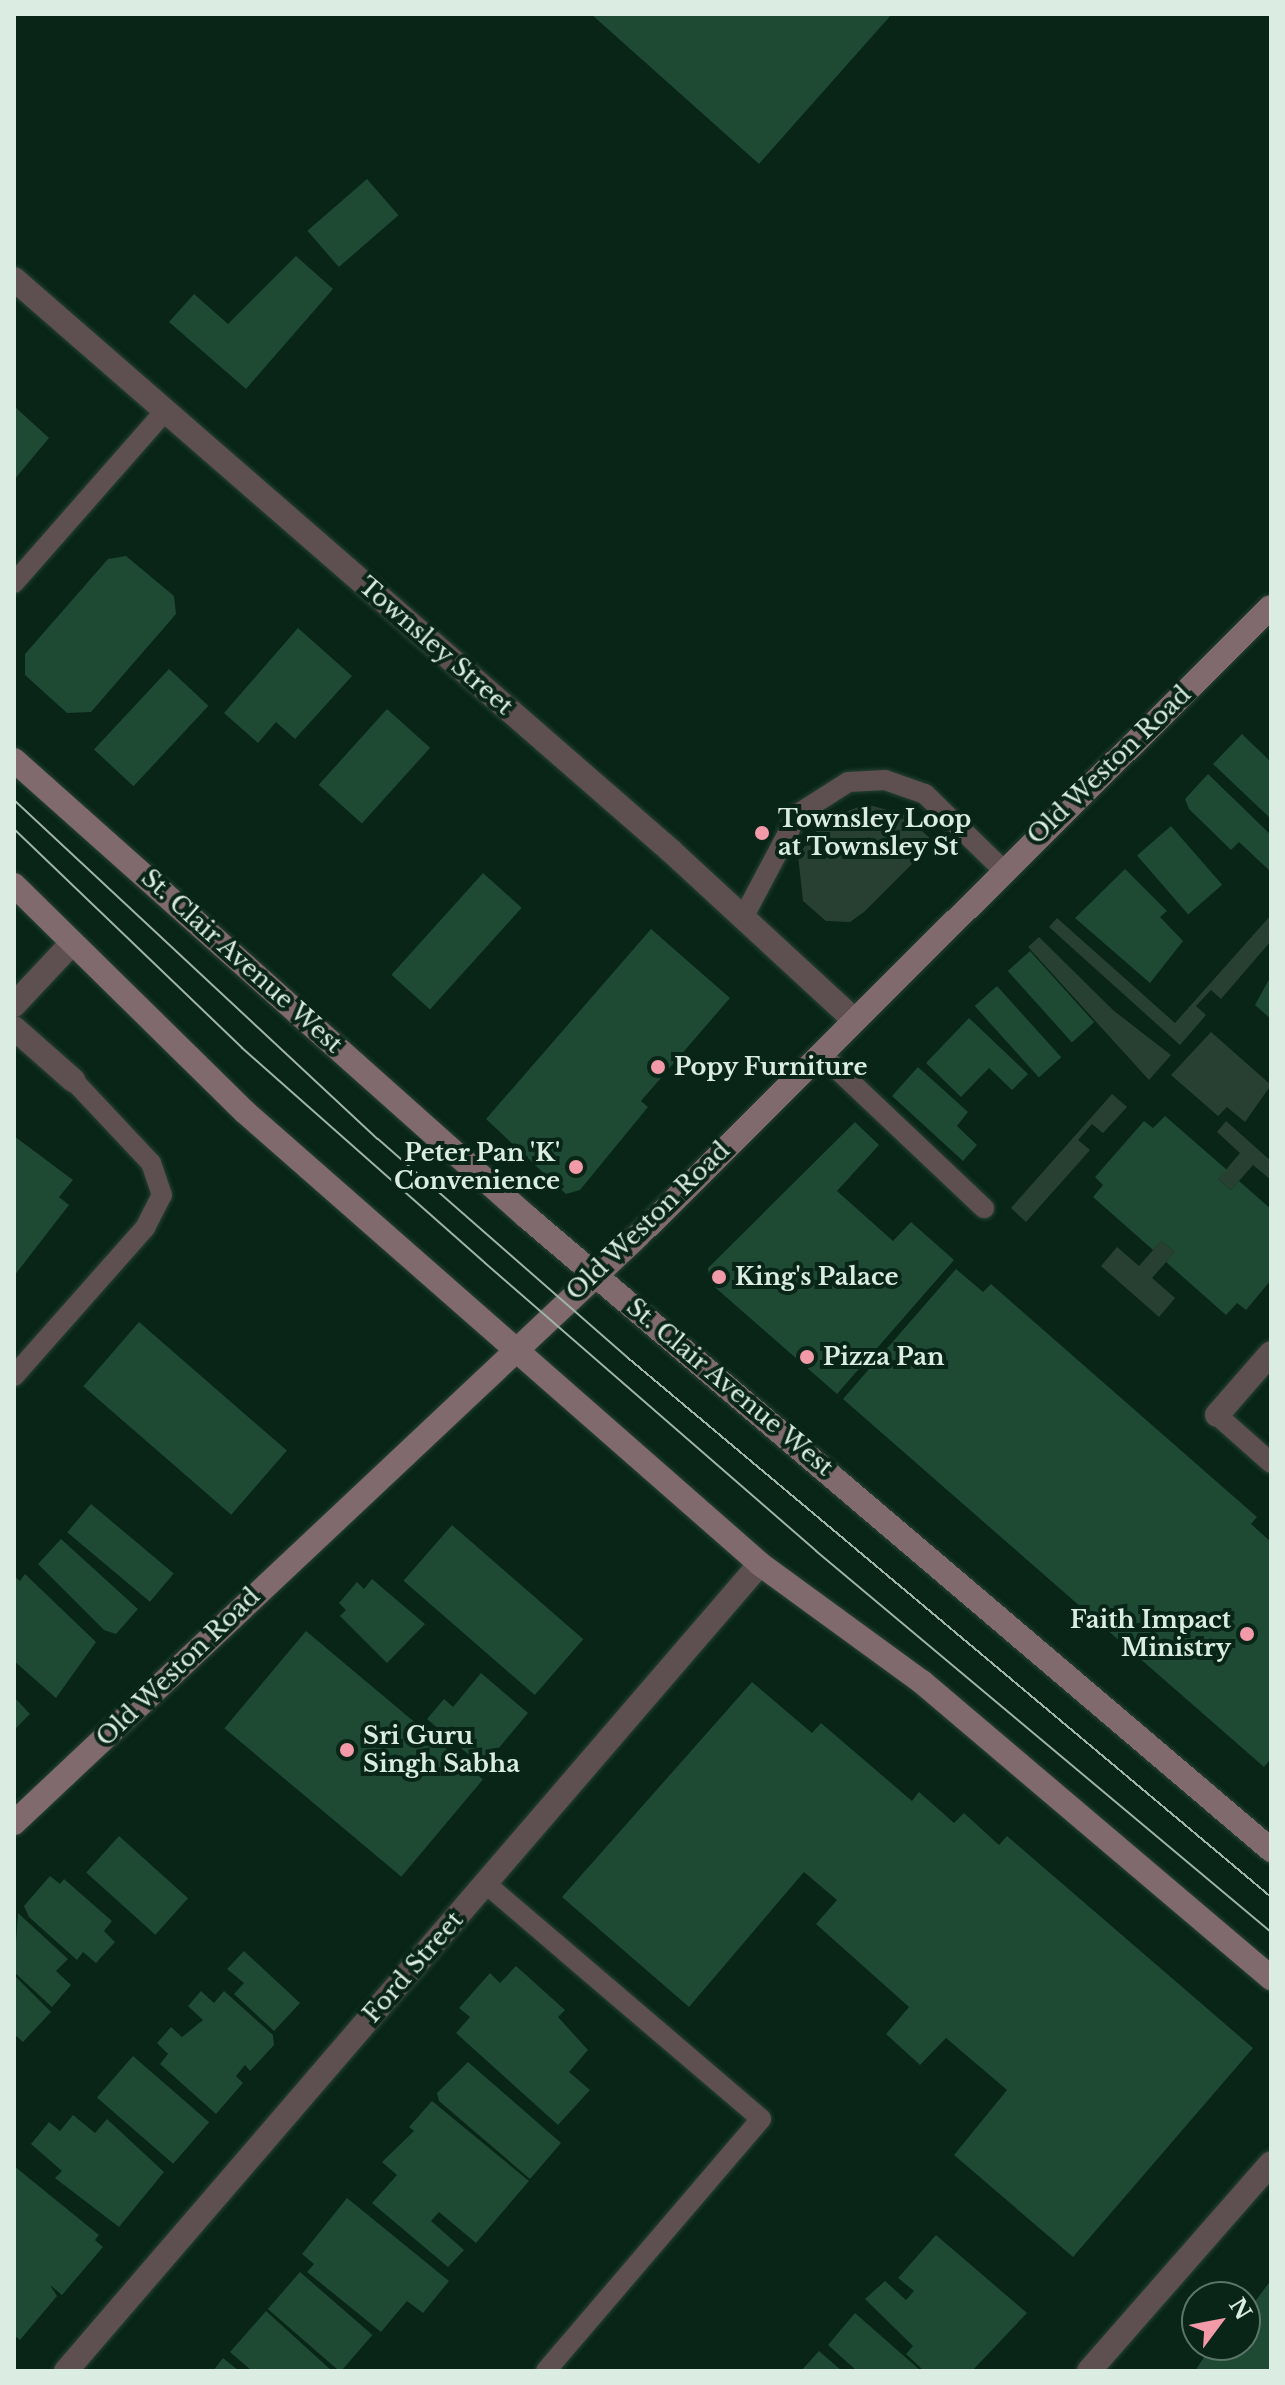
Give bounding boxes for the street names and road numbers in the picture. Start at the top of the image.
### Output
street label: Townsley Street [353,571,519,721]
street label: Old Weston Road [1021,679,1197,851]
street label: St. Clair Avenue West [135,862,349,1060]
street label: Old Weston Road [560,1135,736,1307]
street label: St. Clair Avenue West [620,1291,840,1483]
street label: Old Weston Road [90,1581,266,1753]
street label: Ford Street [357,1906,469,2028]

